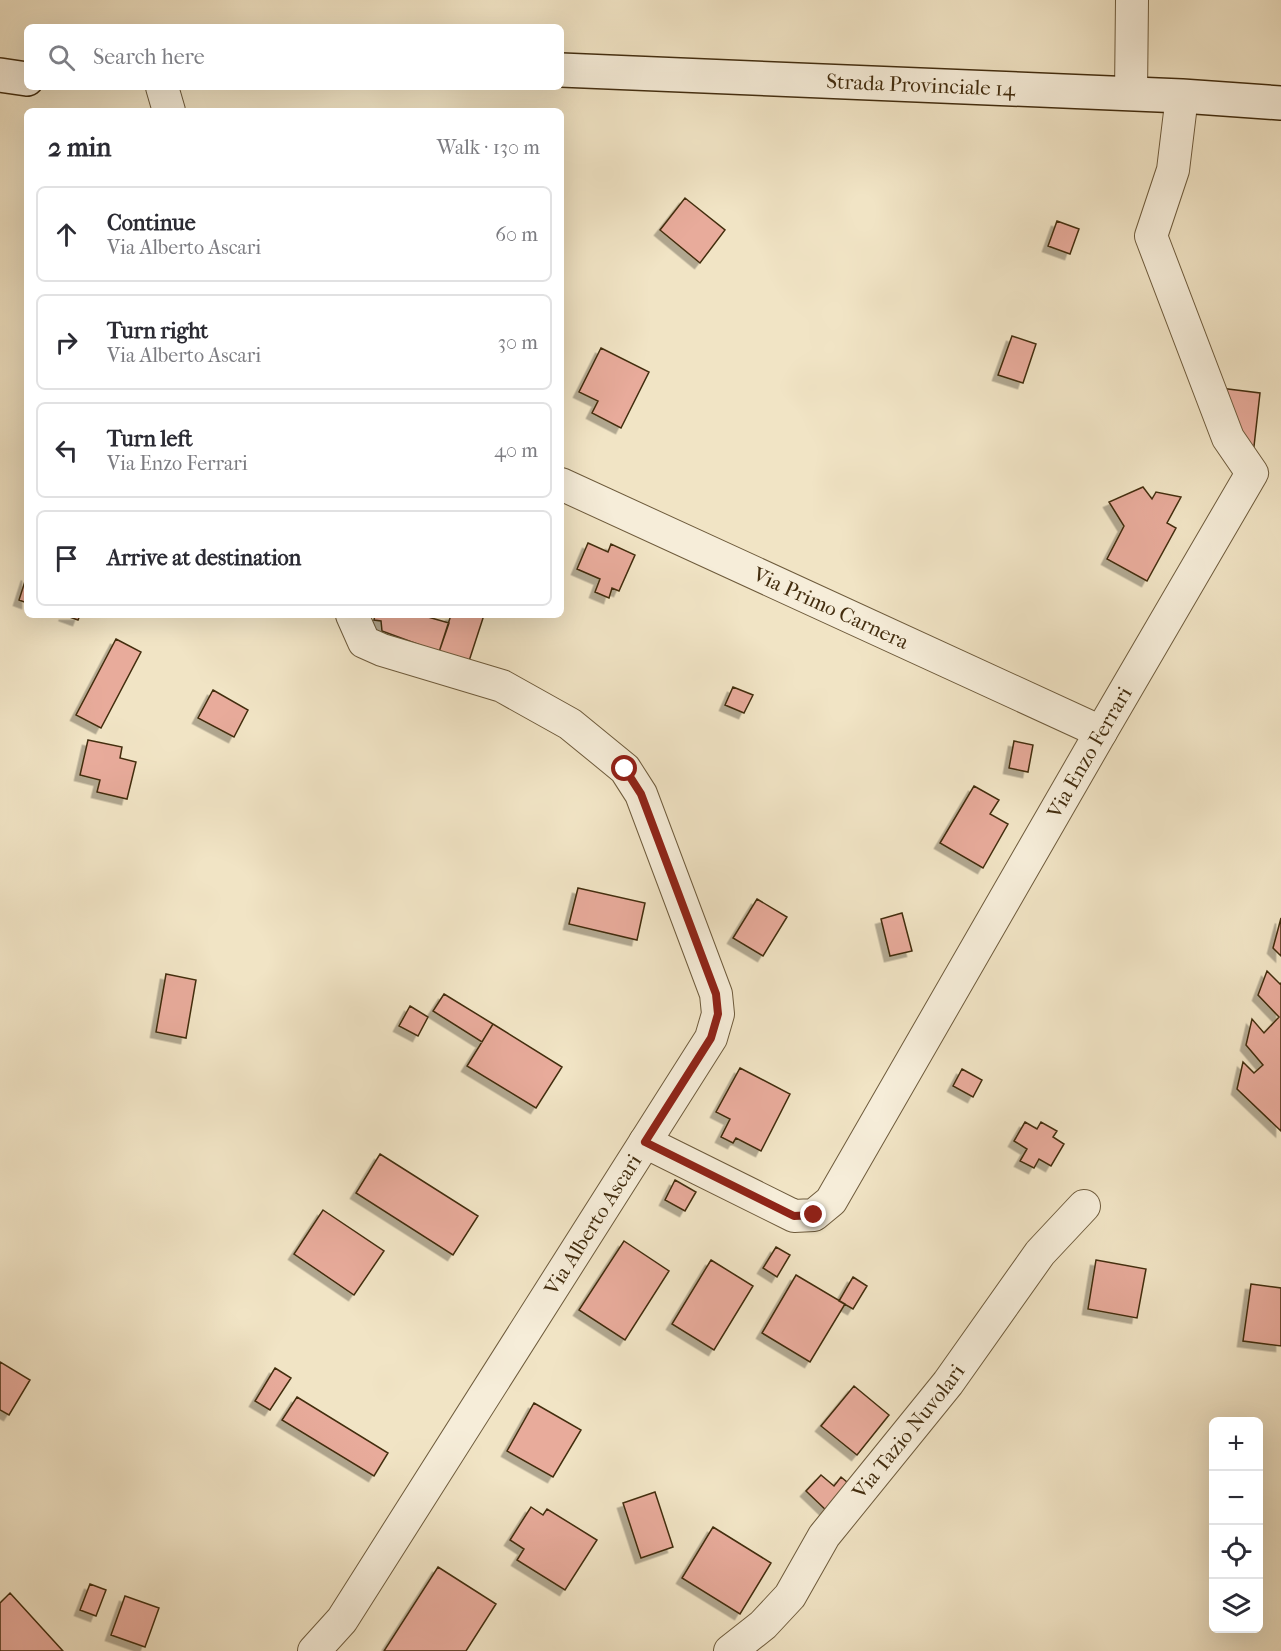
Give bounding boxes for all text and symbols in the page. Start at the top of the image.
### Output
search box [24,24,564,90]
icon: search [45,41,78,74]
text: Search here [93,44,205,70]
street label: Strada Provinciale 14 [826,69,1016,101]
text: 2 min [48,132,111,163]
text: Walk · 130 m [437,136,540,159]
text: Continue [107,210,196,236]
icon: ahead [50,218,83,251]
text: 60 m [495,223,538,246]
text: Via Alberto Ascari [107,236,261,259]
text: Turn right [107,318,208,344]
icon: right [50,326,83,359]
text: 30 m [498,331,538,354]
text: Via Alberto Ascari [107,344,261,367]
text: Turn left [107,426,193,452]
icon: left [50,434,83,467]
text: 40 m [494,439,538,462]
text: Via Enzo Ferrari [107,452,248,475]
icon: arrive [50,542,83,575]
text: Arrive at destination [107,545,301,571]
street label: Via Primo Carnera [748,561,913,654]
street label: Via Enzo Ferrari [1041,682,1137,823]
route start [611,755,637,781]
street label: Via Alberto Ascari [539,1150,646,1300]
route end [800,1201,826,1227]
street label: Via Tazio Nuvolari [847,1360,969,1504]
map controls [1209,1417,1263,1633]
button: + [1209,1417,1263,1471]
button: − [1209,1471,1263,1525]
button: locate [1209,1525,1263,1579]
button: layers [1209,1579,1263,1633]

